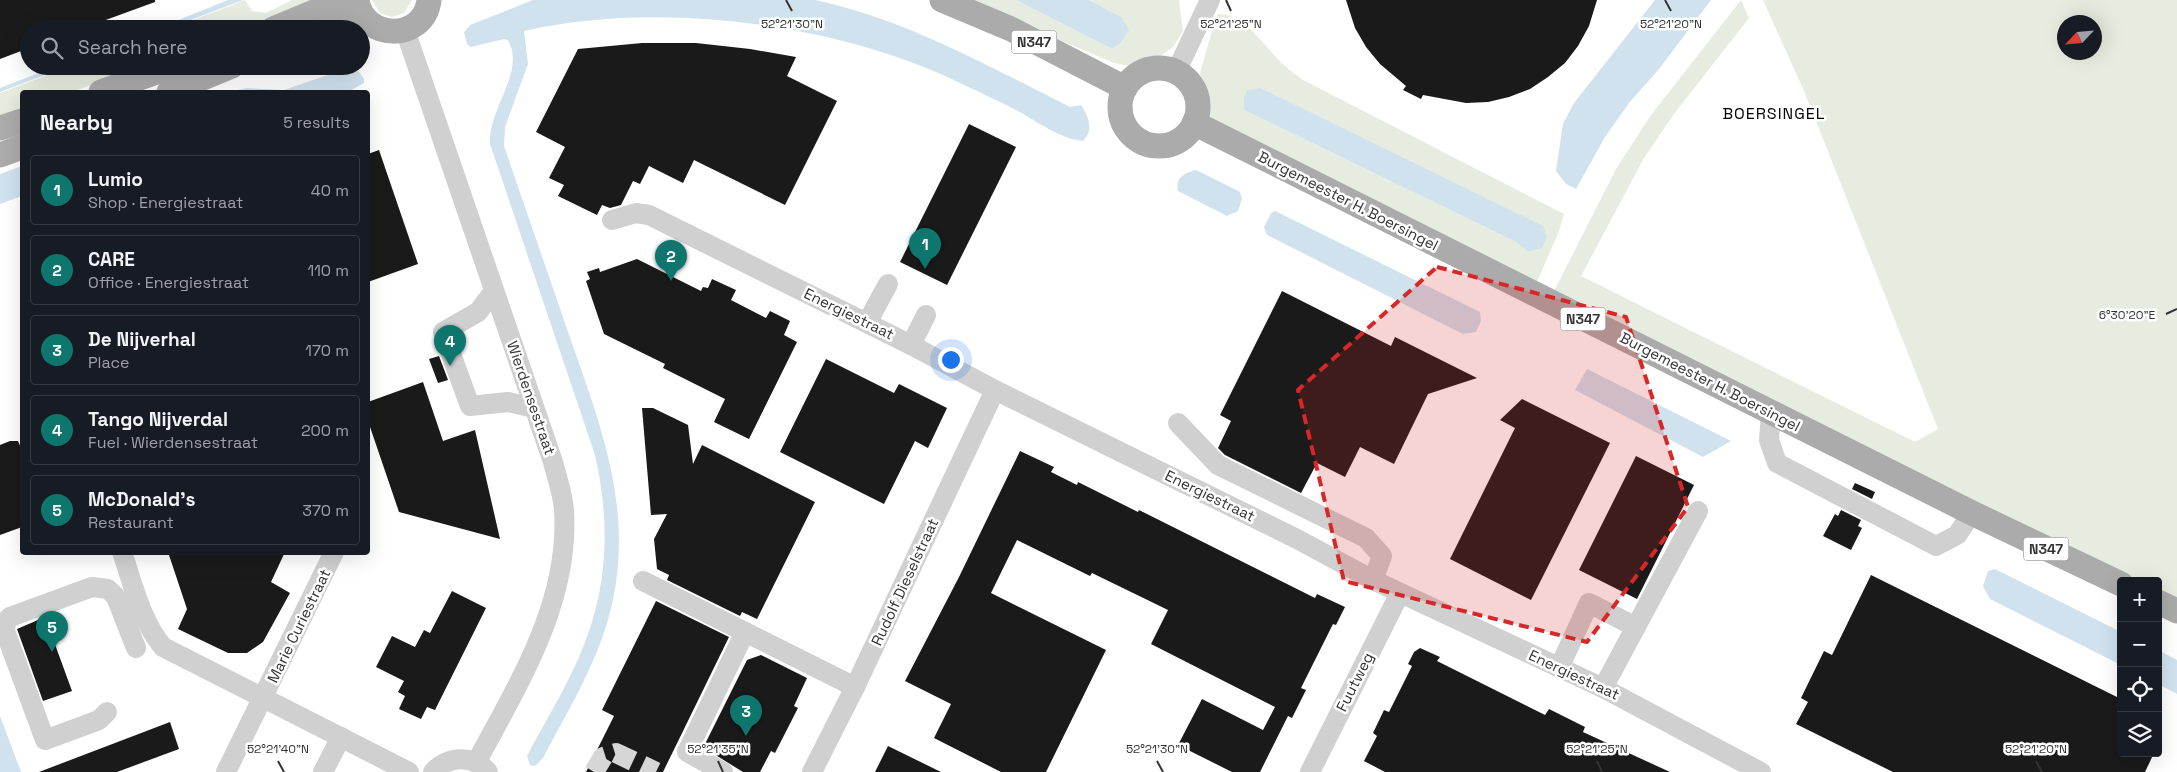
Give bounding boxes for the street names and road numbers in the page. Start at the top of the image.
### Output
road number: N347 [1012,31,1056,54]
street label: Burgemeester H. Boersingel [1255,147,1442,254]
street label: Energiestraat [801,284,897,344]
road number: N347 [1560,308,1606,330]
street label: Burgemeester H. Boersingel [1617,328,1804,435]
street label: Wierdensestraat [503,338,560,457]
street label: Energiestraat [1162,466,1258,526]
street label: Rudolf Dieselstraat [867,515,942,649]
road number: N347 [2024,538,2068,560]
street label: Marie Curiestraat [263,566,334,686]
street label: Energiestraat [1526,645,1623,704]
street label: Fuutweg [1332,649,1377,714]

